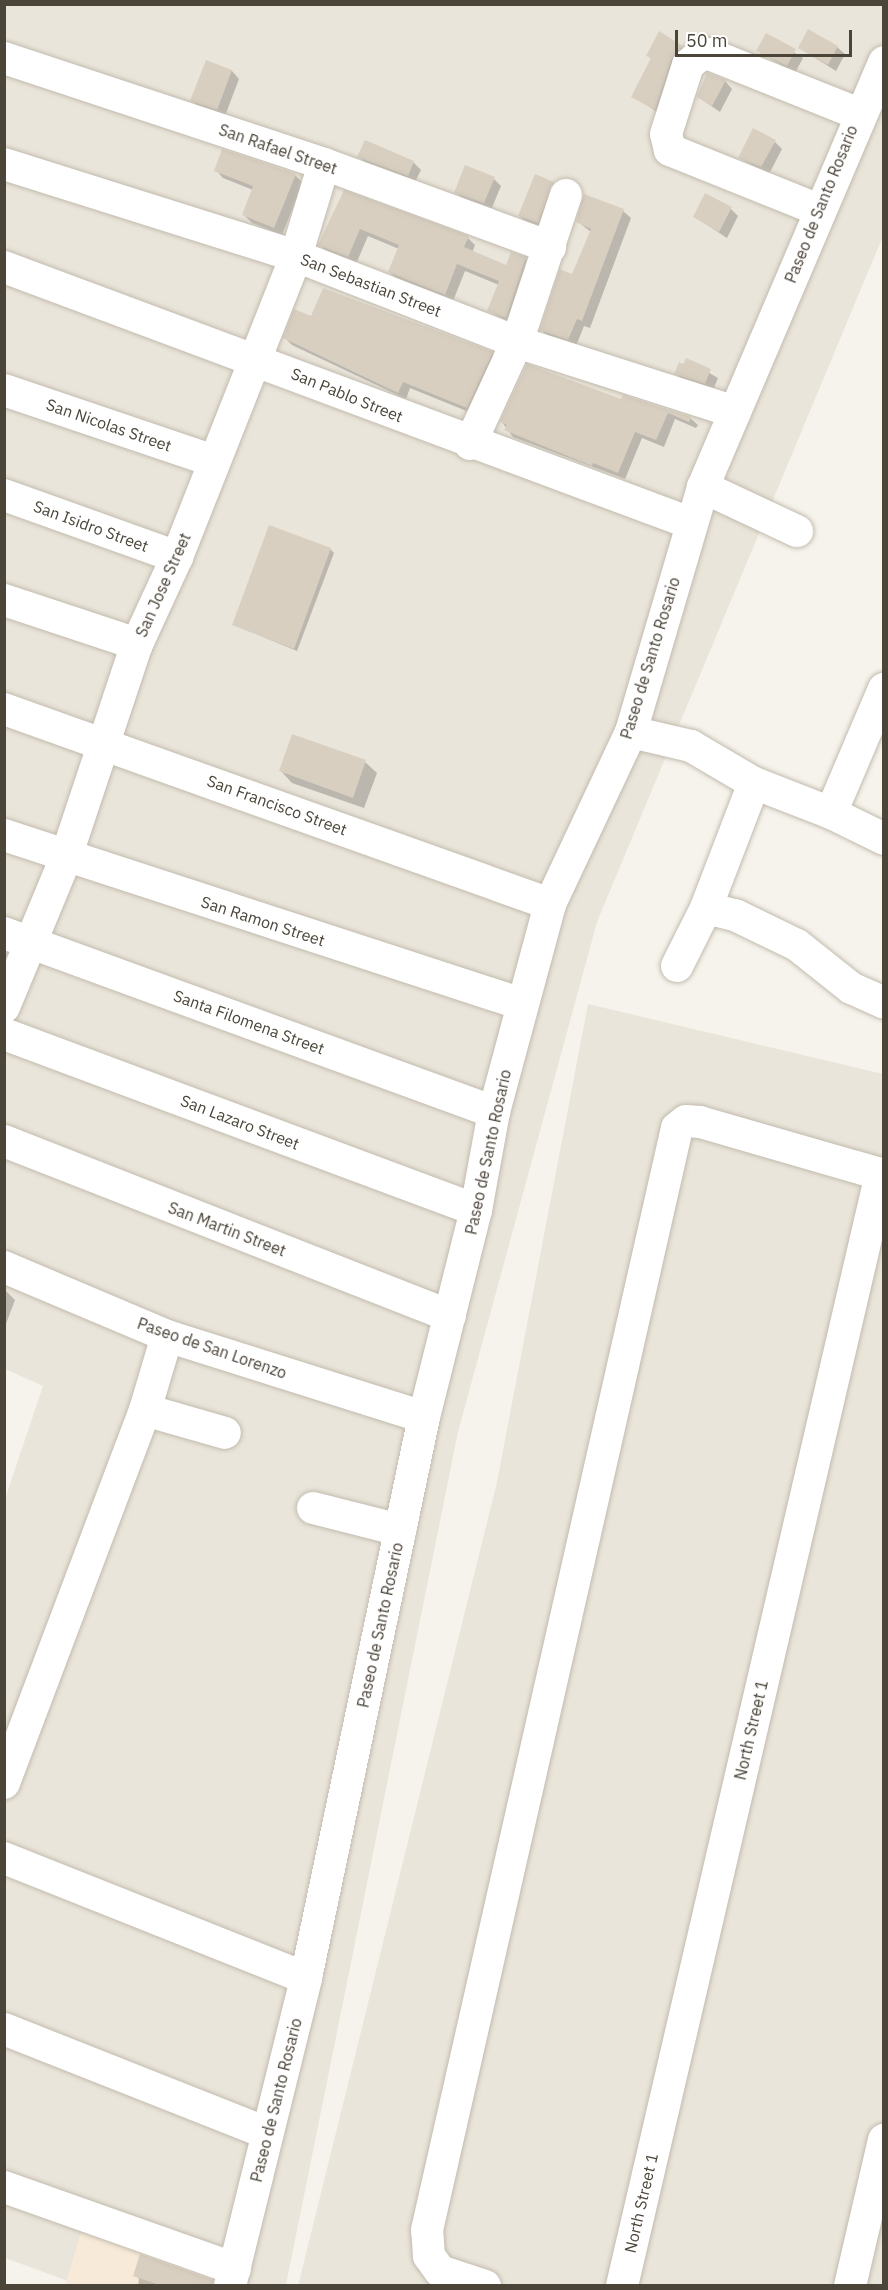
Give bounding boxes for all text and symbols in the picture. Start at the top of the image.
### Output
scale bar [678,18,855,56]
text: 50 m [686,29,728,52]
street label: San Rafael Street [216,120,340,178]
street label: Paseo de Santo Rosario [781,122,861,286]
street label: San Sebastian Street [298,249,444,321]
street label: San Pablo Street [288,364,406,426]
street label: San Nicolas Street [44,395,174,455]
street label: San Isidro Street [31,496,151,556]
street label: San Jose Street [131,530,195,640]
street label: Paseo de Santo Rosario [616,575,684,741]
street label: San Francisco Street [205,771,349,839]
street label: San Ramon Street [199,892,327,950]
street label: Santa Filomena Street [171,986,327,1058]
street label: Paseo de Santo Rosario [461,1068,515,1236]
street label: San Lazaro Street [178,1091,302,1153]
street label: San Martin Street [165,1198,289,1260]
street label: Paseo de San Lorenzo [135,1313,289,1383]
street label: Paseo de Santo Rosario [353,1541,407,1709]
street label: North Street 1 [730,1678,772,1782]
street label: Paseo de Santo Rosario [246,2016,306,2184]
street label: North Street 1 [620,2151,662,2255]

